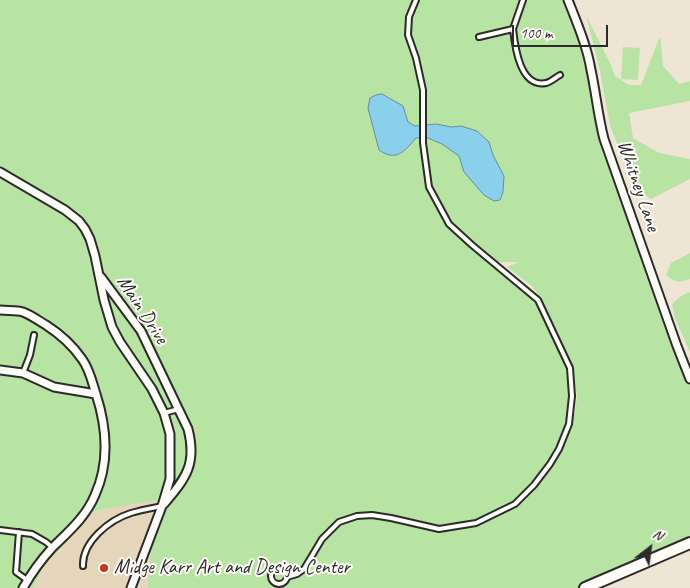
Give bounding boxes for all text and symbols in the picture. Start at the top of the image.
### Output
scale bar [515,15,611,47]
text: 100 m [520,24,552,43]
street label: Whitney Lane [611,137,665,235]
street label: Main Drive [111,271,173,349]
north arrow [625,523,675,573]
text: N [650,525,666,544]
place label: Midge Karr Art and Design Center [114,556,350,580]
marker: Midge Karr Art and Design Center [98,562,110,574]

